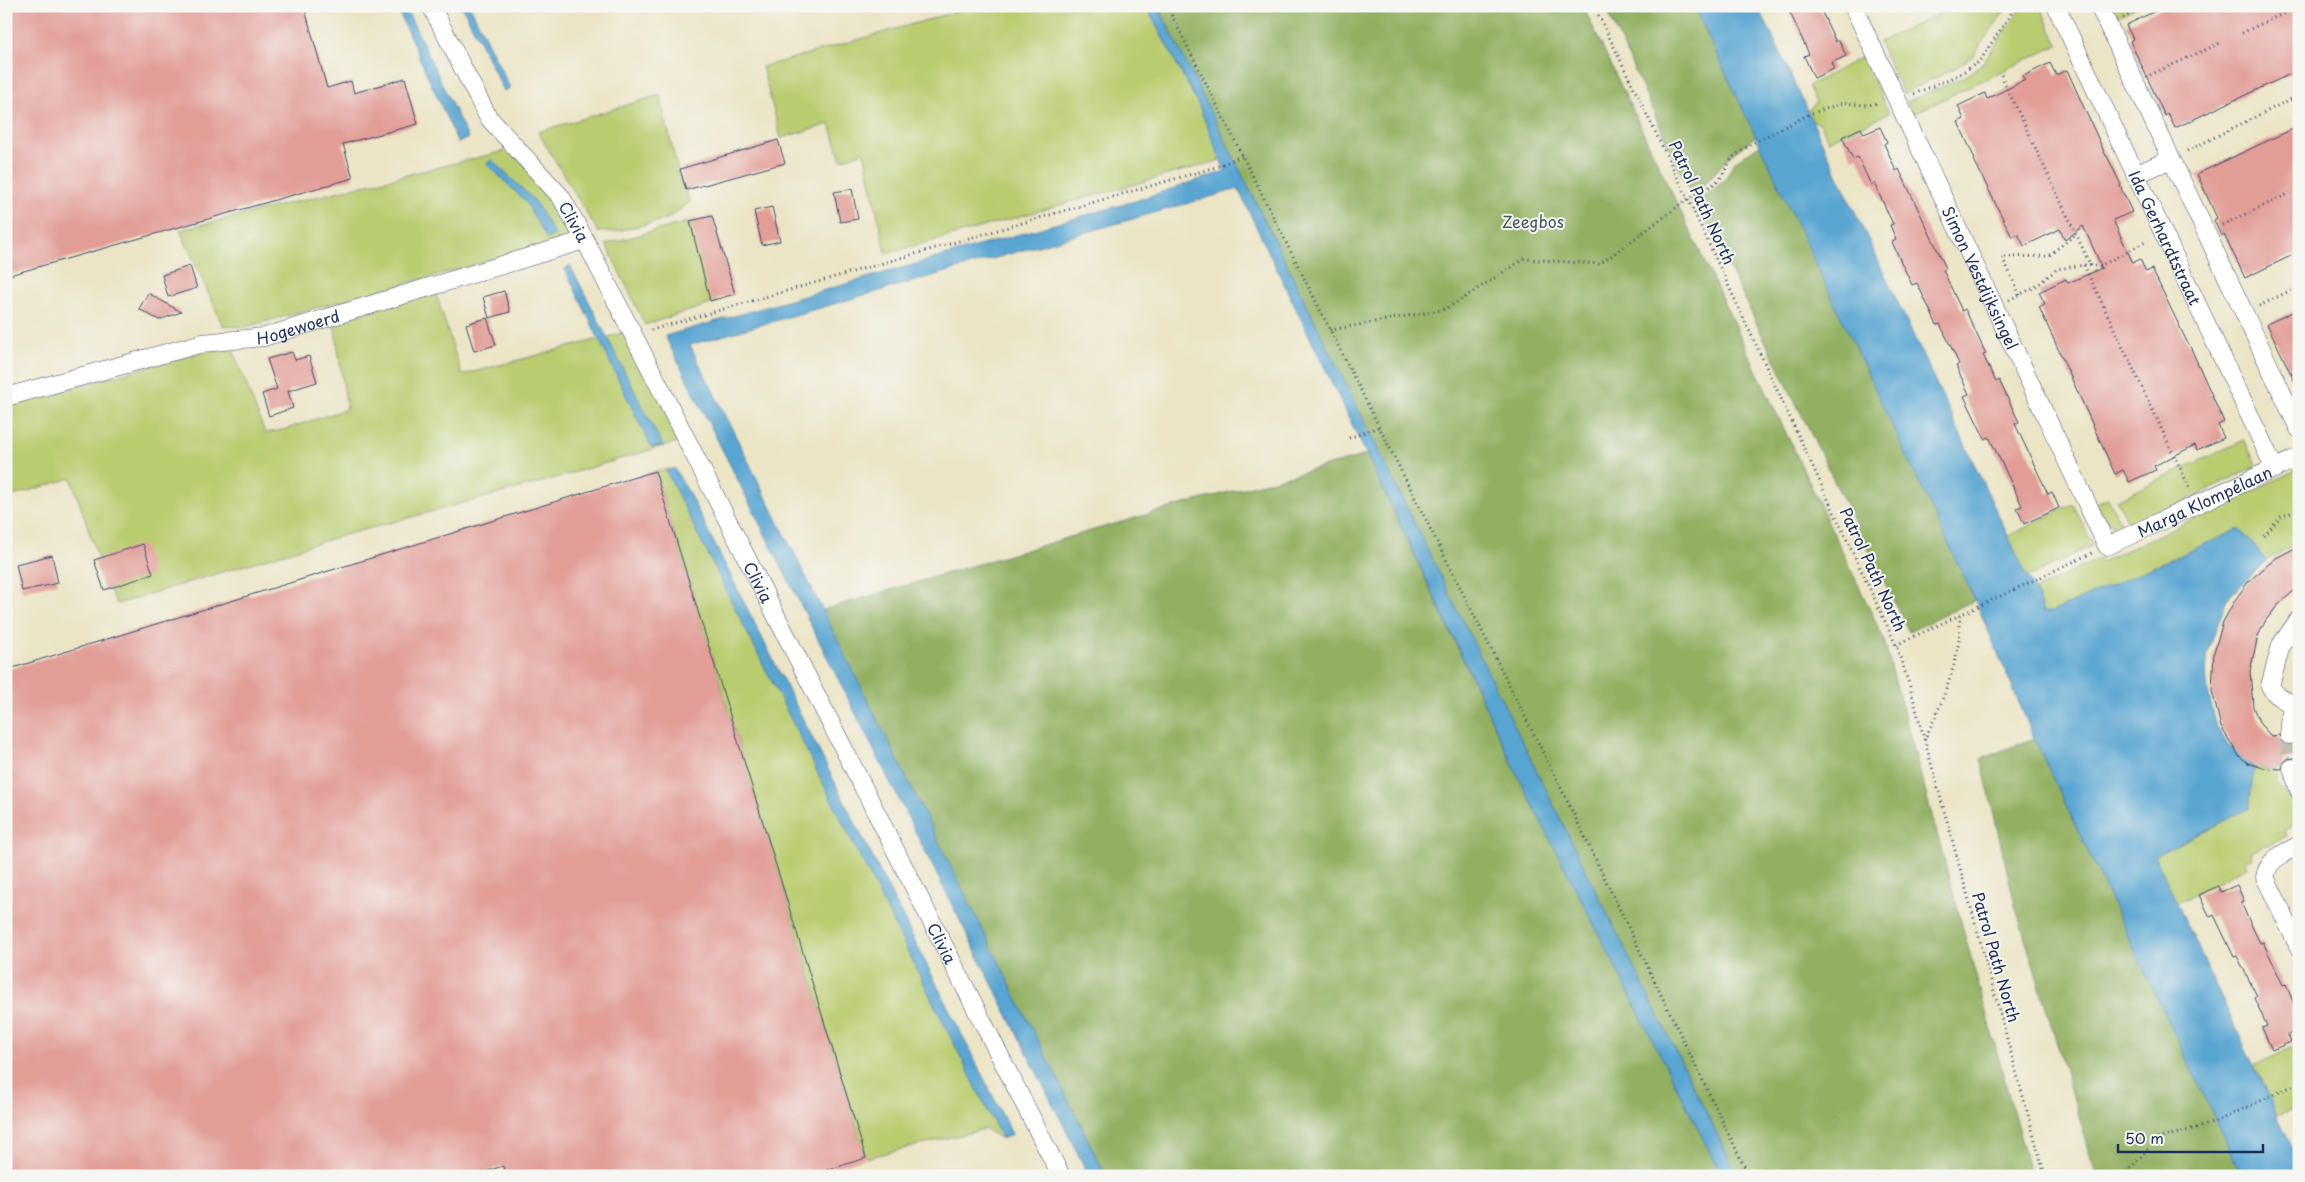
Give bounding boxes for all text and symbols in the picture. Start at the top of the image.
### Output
street label: Patrol Path North [1664,136,1742,268]
street label: Ida Gerhardtstraat [2123,166,2208,309]
street label: Clivia [554,197,596,246]
street label: Simon Vestdijksingel [1937,202,2025,353]
park label: Zeegbos [1502,209,1564,233]
street label: Hogewoerd [256,303,342,350]
street label: Marga Klompélaan [2133,459,2276,542]
street label: Patrol Path North [1835,503,1913,635]
street label: Clivia [738,557,779,607]
street label: Patrol Path North [1967,889,2027,1025]
street label: Clivia [922,918,963,968]
scale bar [2118,1122,2262,1154]
text: 50 m [2125,1126,2164,1149]

